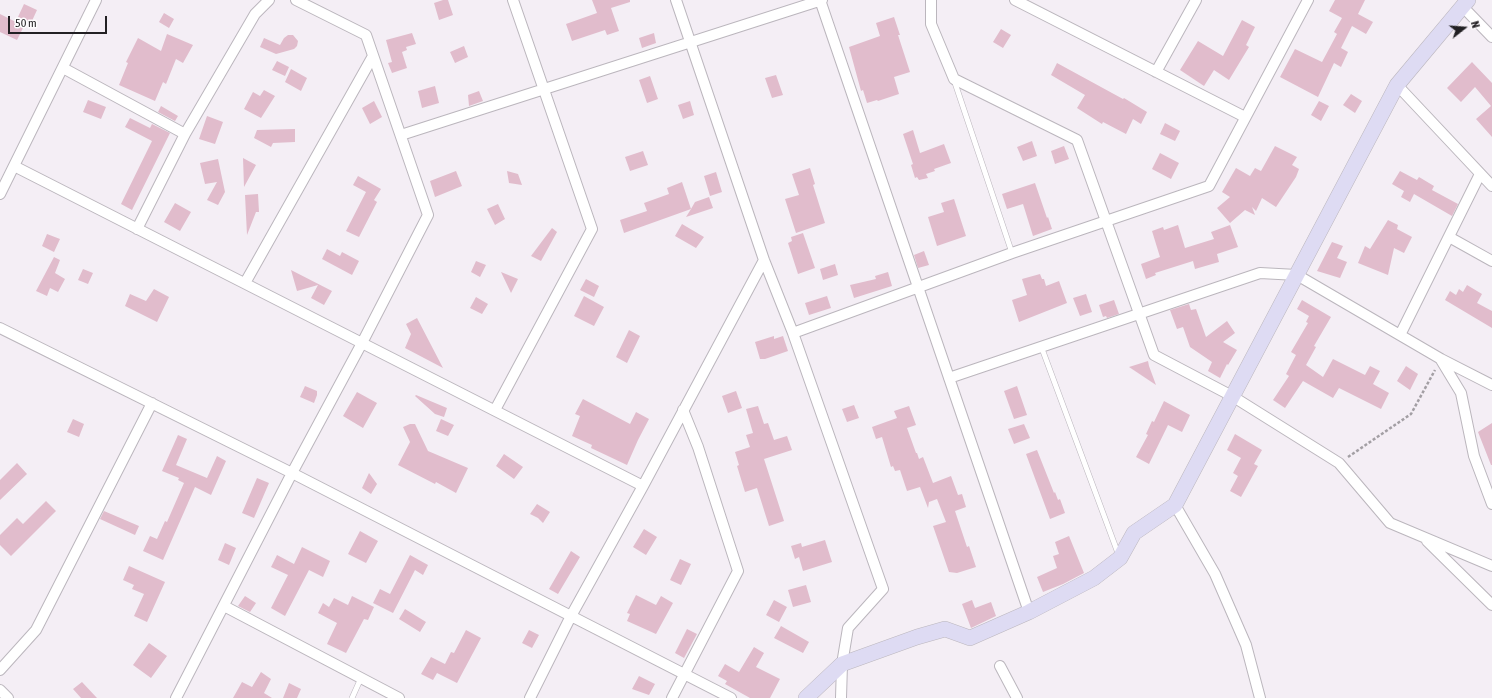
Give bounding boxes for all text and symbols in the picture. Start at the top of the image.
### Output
scale bar [10,8,109,34]
north arrow [1444,8,1484,48]
text: 50 m [15,16,37,30]
text: N [1469,20,1482,29]

